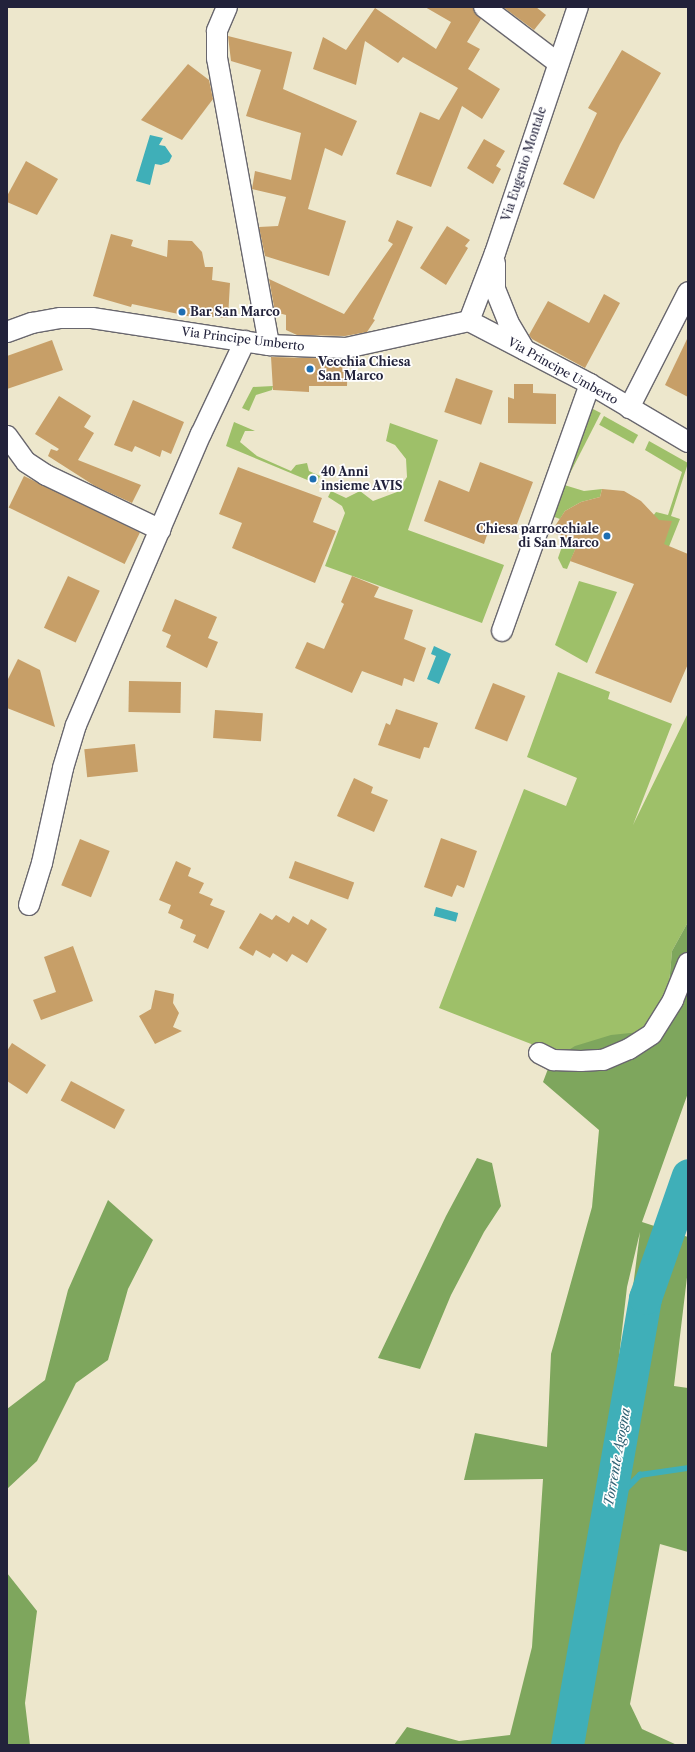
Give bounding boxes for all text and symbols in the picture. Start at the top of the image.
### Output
street label: Via Eugenio Montale [499,105,549,223]
place label: Bar San Marco [190,305,280,319]
marker: Bar San Marco [177,307,187,317]
street label: Via Principe Umberto [181,324,305,354]
street label: Via Principe Umberto [505,335,621,407]
place label: Vecchia Chiesa San Marco [318,355,411,383]
marker: Vecchia Chiesa San Marco [305,364,315,374]
place label: 40 Anni insieme AVIS [321,465,403,493]
marker: 40 Anni insieme AVIS [308,474,318,484]
place label: Chiesa parrocchiale di San Marco [476,522,599,550]
marker: Chiesa parrocchiale di San Marco [602,531,612,541]
water label: Torrente Agogna [601,1407,633,1507]

